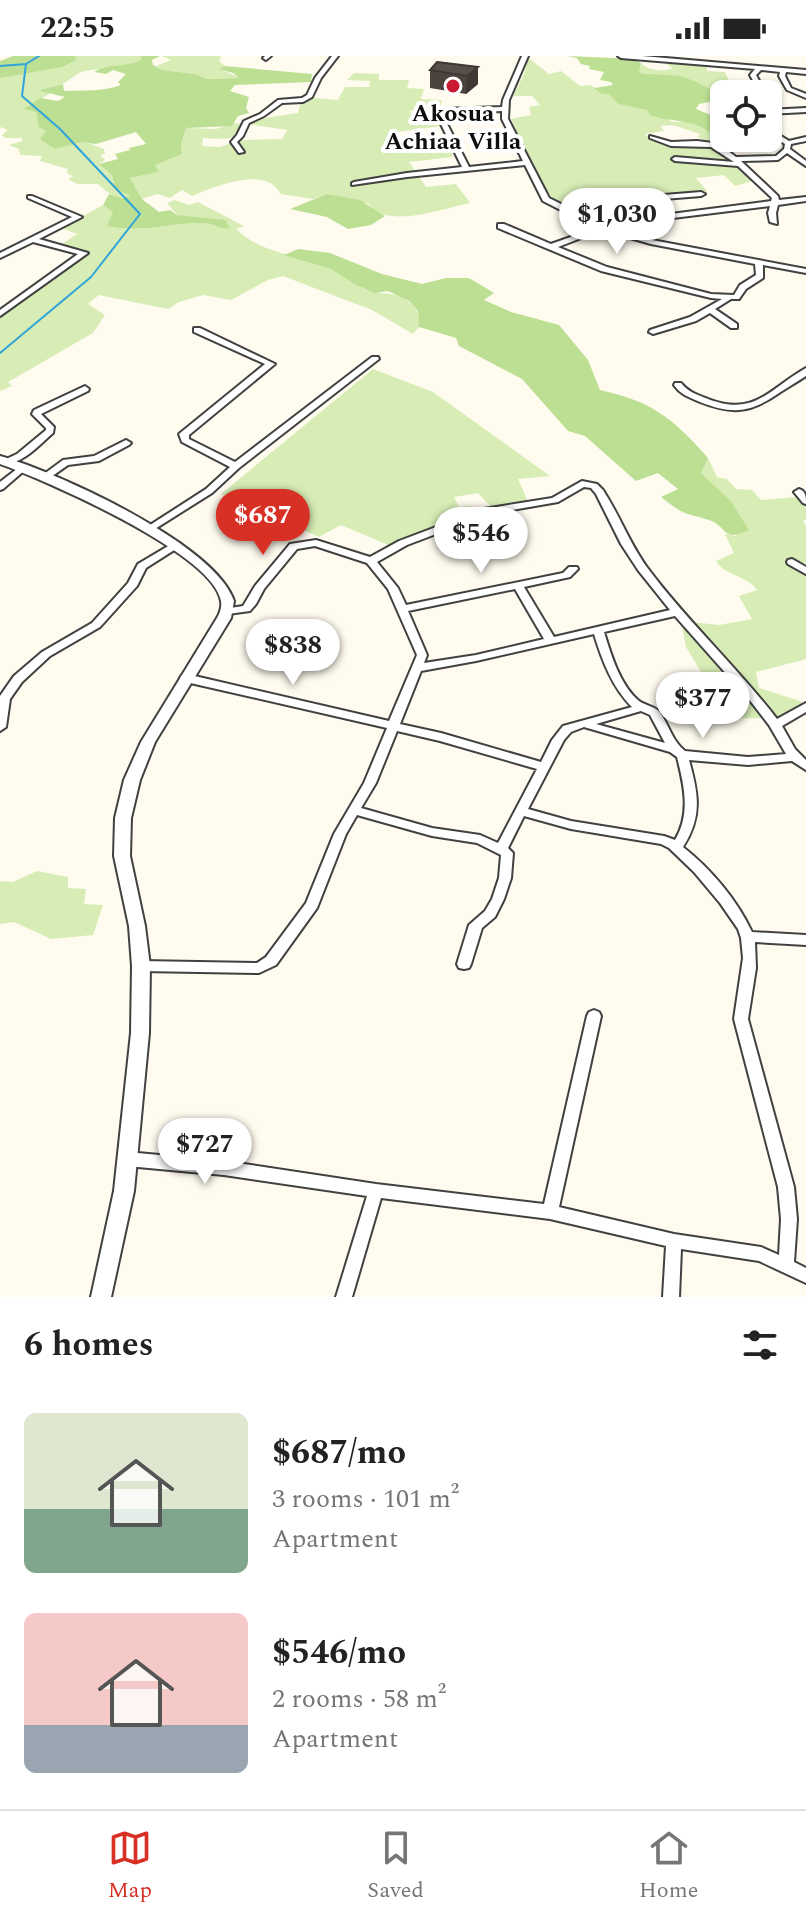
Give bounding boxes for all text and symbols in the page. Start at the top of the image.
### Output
text: 22:55 [40,5,115,51]
marker: Akosua Achiaa Villa [444,77,462,95]
map controls [710,80,782,152]
button: locate [710,80,782,152]
place label: Akosua Achiaa Villa [385,96,522,160]
pin: $1,030 [552,188,682,256]
text: $1,030 [577,194,657,234]
pin: $687 [216,489,310,557]
text: $687 [234,495,292,535]
pin: $546 [434,507,528,575]
text: $546 [452,513,510,553]
pin: $838 [246,619,340,687]
text: $838 [264,625,322,665]
pin: $377 [656,672,750,740]
text: $377 [674,678,732,718]
pin: $727 [158,1118,252,1186]
text: $727 [176,1124,234,1164]
text: 6 homes [24,1319,154,1371]
icon: filters [738,1323,782,1367]
text: $687/mo [272,1427,406,1479]
icon: home [88,1445,184,1541]
text: 3 rooms · 101 m² [272,1479,459,1519]
text: Apartment [272,1519,398,1559]
text: $546/mo [272,1627,406,1679]
icon: home [88,1645,184,1741]
text: 2 rooms · 58 m² [272,1679,446,1719]
text: Apartment [272,1719,398,1759]
tab: Map [108,1826,152,1907]
tab: Saved [367,1826,424,1907]
tab: Home [639,1826,698,1907]

